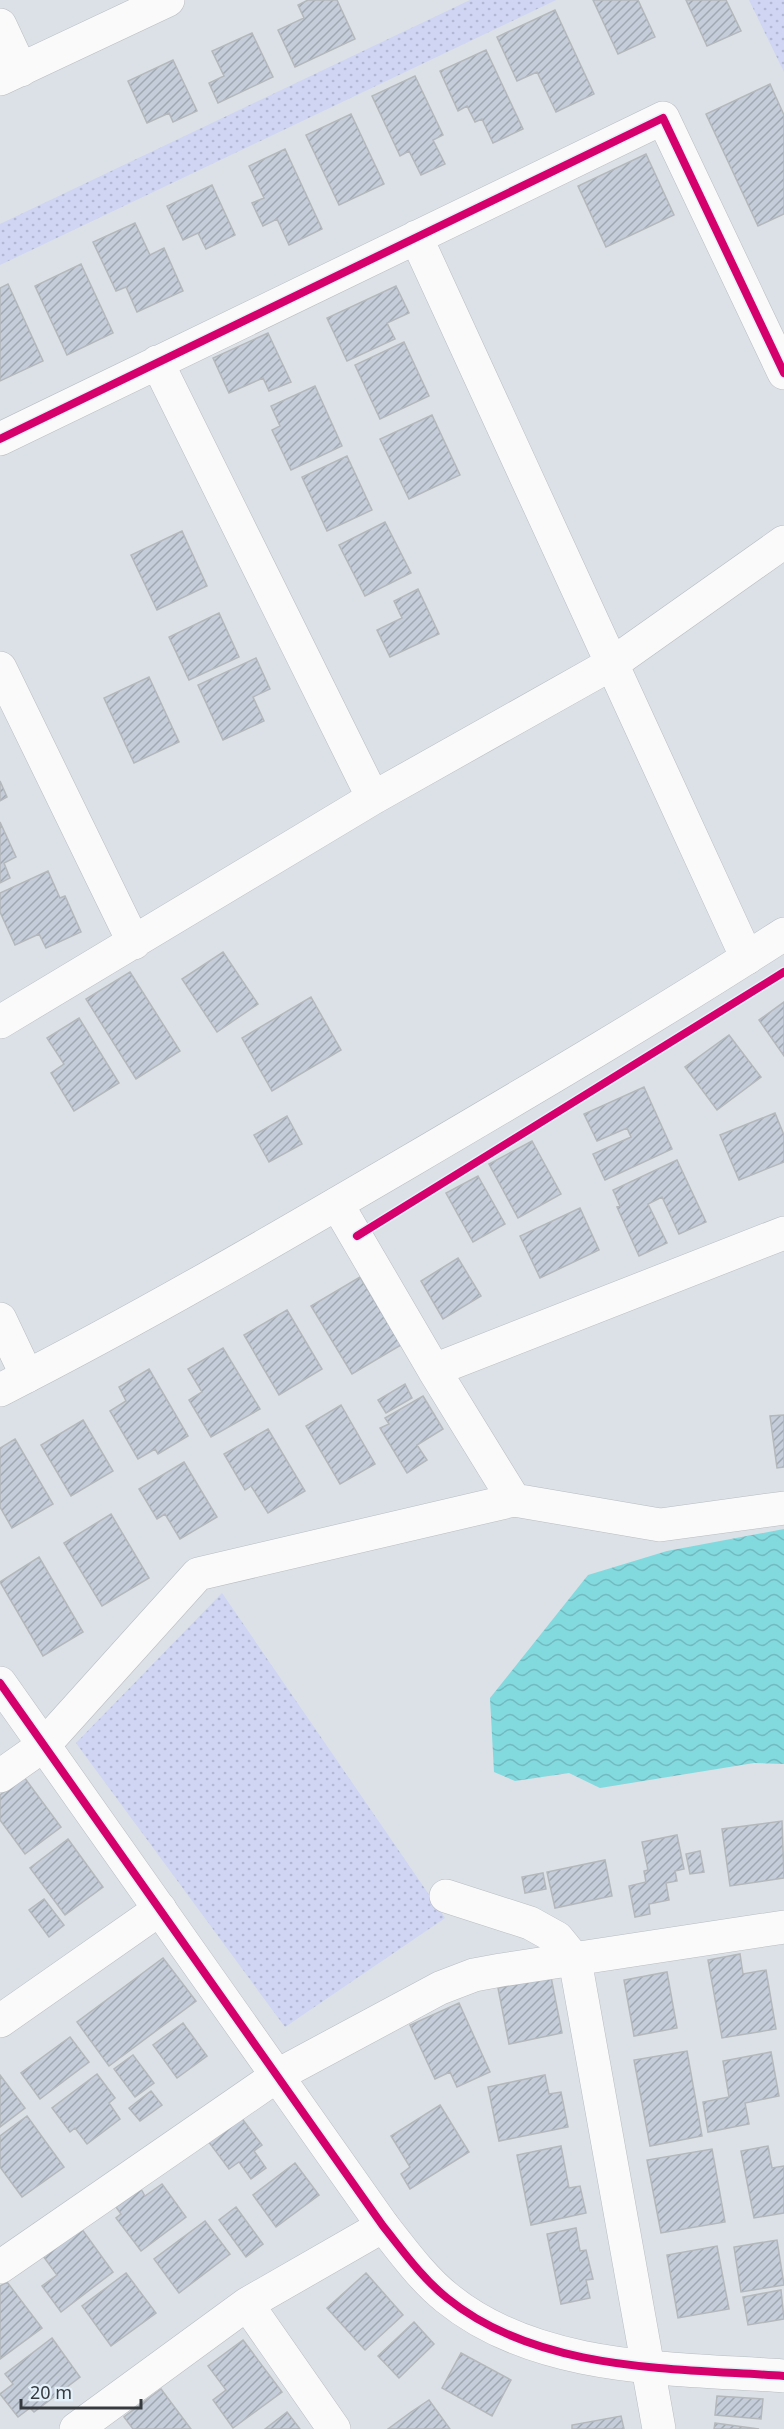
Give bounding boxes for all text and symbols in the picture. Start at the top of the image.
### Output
scale bar [21,2372,141,2410]
text: 20 m [30,2380,72,2404]

